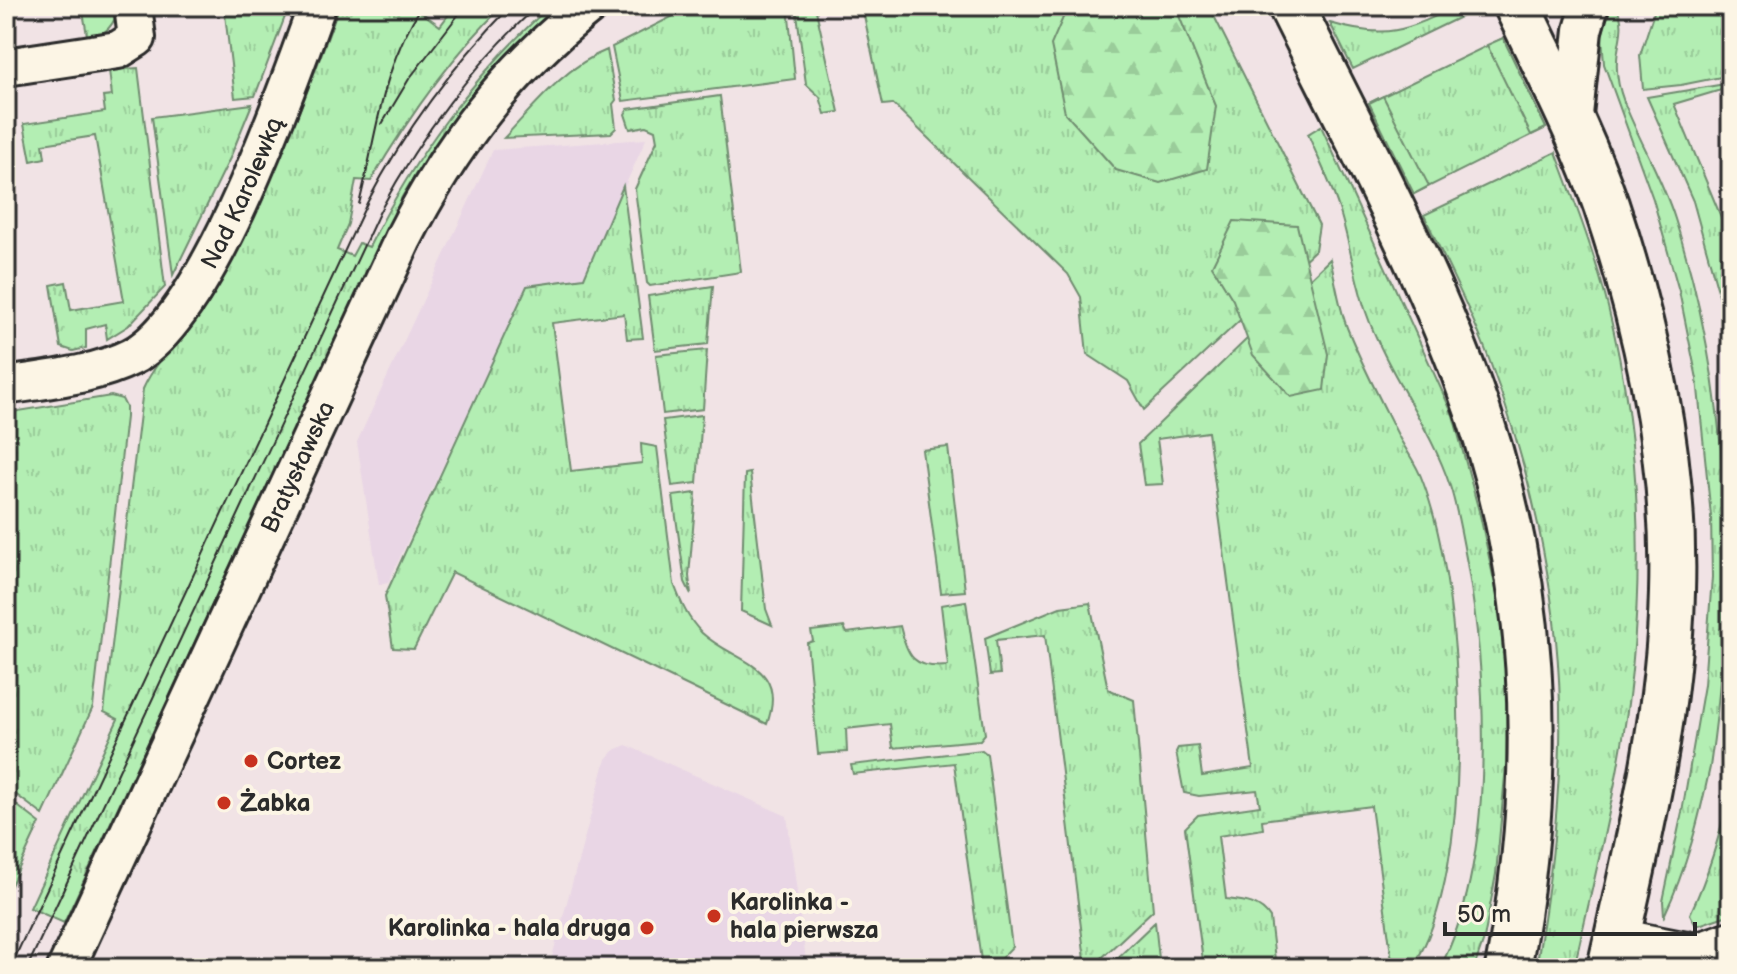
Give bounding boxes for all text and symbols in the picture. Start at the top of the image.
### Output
street label: Nad Karolewką [195,113,289,274]
street label: Bratysławska [255,397,341,538]
place label: Cortez [267,747,341,776]
marker: Cortez [242,752,260,770]
place label: Żabka [240,787,311,818]
marker: Żabka [215,794,233,812]
scale bar [1445,886,1695,936]
place label: Karolinka - hala pierwsza [730,888,879,945]
text: 50 m [1457,900,1511,929]
marker: Karolinka - hala pierwsza [705,907,723,925]
place label: Karolinka - hala druga [388,914,631,943]
marker: Karolinka - hala druga [638,919,656,937]

